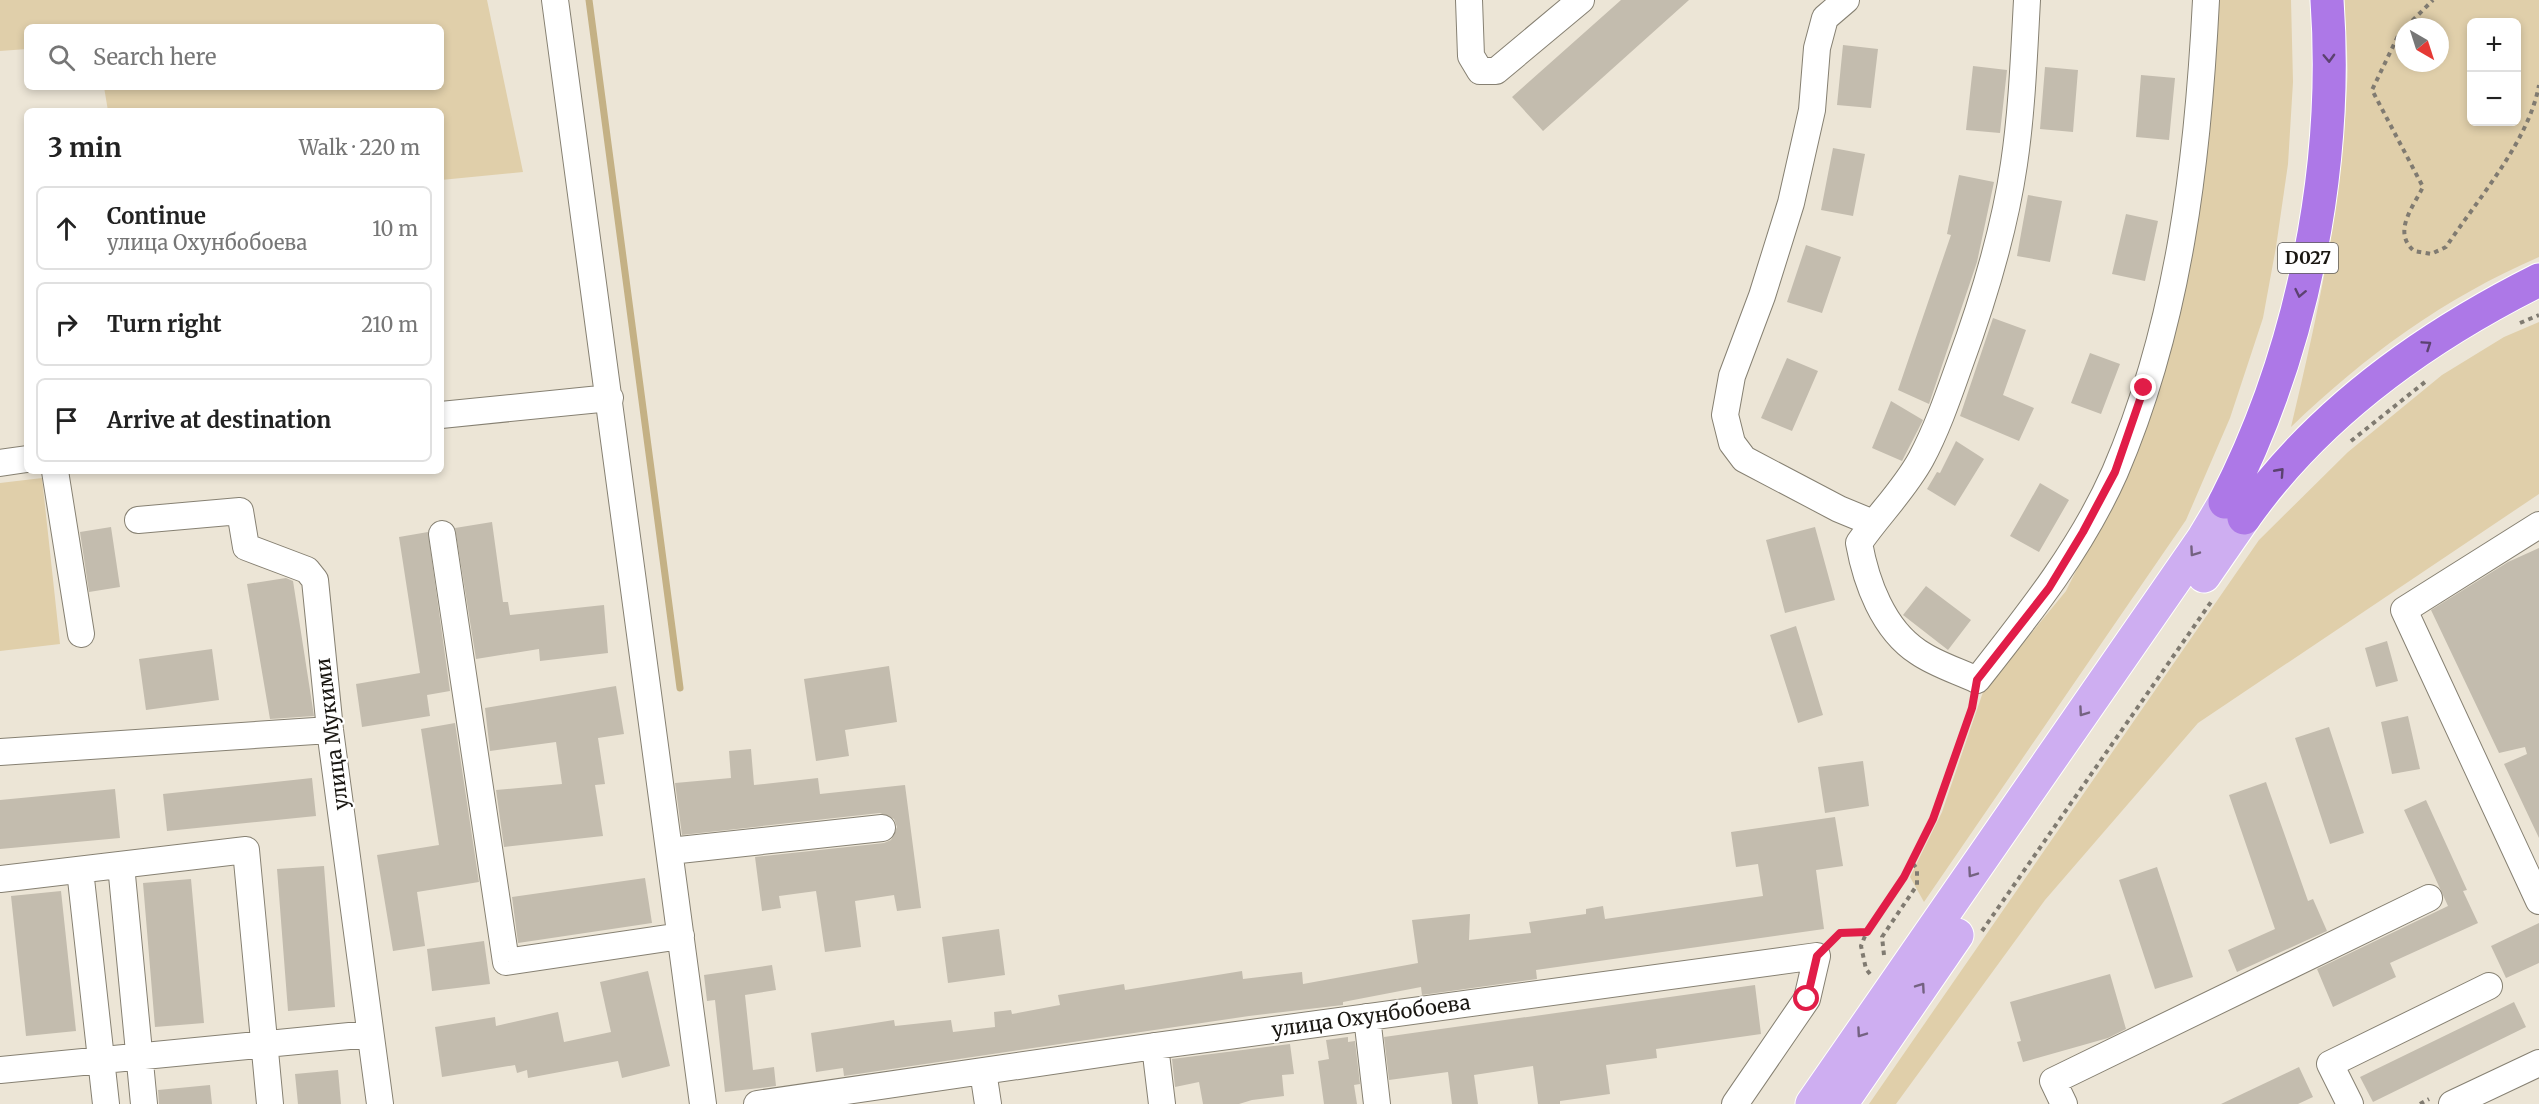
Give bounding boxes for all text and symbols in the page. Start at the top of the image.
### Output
north arrow [2395,18,2449,72]
map controls [2467,18,2521,126]
button: + [2467,18,2521,72]
search box [24,24,444,90]
icon: search [45,41,78,74]
text: Search here [93,43,216,71]
one-way arrow [2323,54,2335,63]
button: − [2467,72,2521,126]
text: 3 min [48,131,122,164]
text: Walk · 220 m [299,135,420,160]
text: Continue [107,202,206,230]
icon: ahead [50,212,83,245]
text: 10 m [372,216,418,241]
text: улица Охунбобоева [107,230,307,255]
road number: D027 [2278,243,2338,273]
one-way arrow [2294,288,2307,298]
icon: right [50,308,83,341]
text: Turn right [107,310,221,338]
text: 210 m [361,312,418,337]
one-way arrow [2421,340,2431,352]
route end [2130,374,2156,400]
icon: arrive [50,404,83,437]
text: Arrive at destination [107,406,331,434]
one-way arrow [2273,468,2284,479]
one-way arrow [2190,545,2201,556]
street label: улица Мукими [310,656,353,811]
one-way arrow [2079,706,2090,717]
one-way arrow [1968,866,1979,877]
one-way arrow [1914,982,1925,993]
route start [1793,985,1819,1011]
street label: улица Охунбобоева [1270,989,1472,1042]
one-way arrow [1857,1026,1868,1037]

